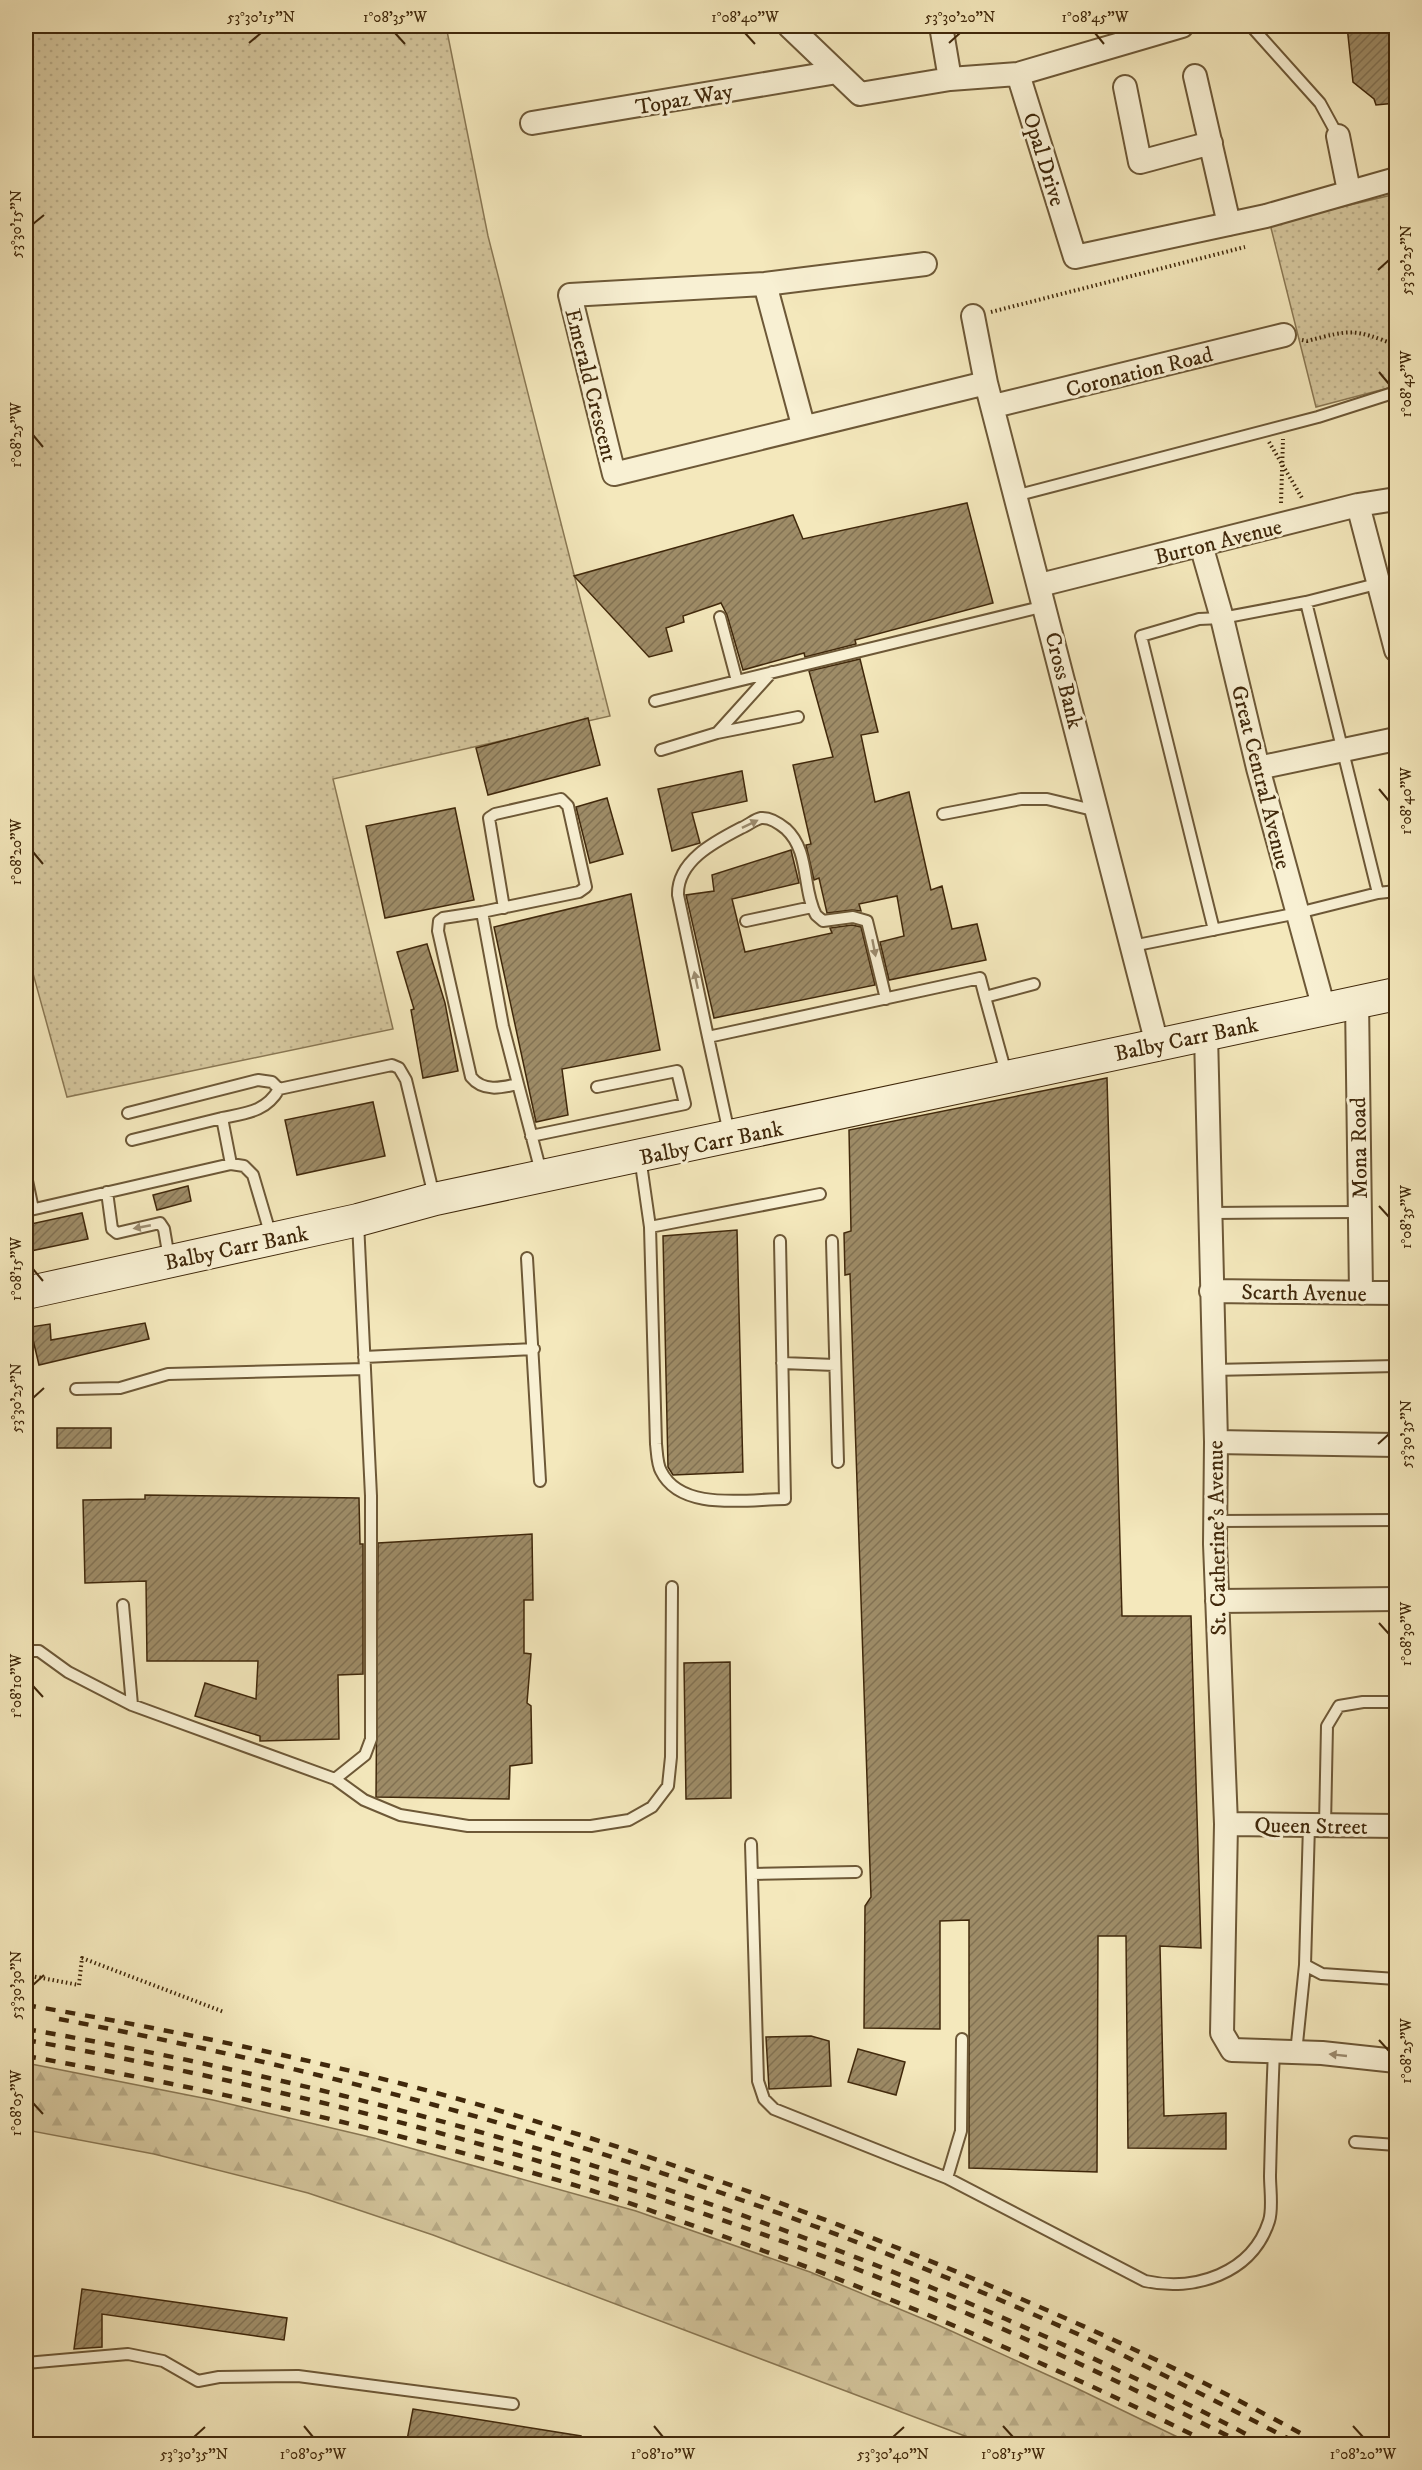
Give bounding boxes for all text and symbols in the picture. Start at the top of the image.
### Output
text: 53°30'15"N [227,8,295,27]
text: 1°08'35"W [363,8,427,27]
text: 1°08'40"W [711,8,779,27]
text: 53°30'20"N [925,8,995,27]
text: 1°08'45"W [1062,8,1129,27]
street label: Topaz Way [634,78,735,121]
street label: Opal Drive [1017,109,1071,209]
text: 53°30'15"N [7,190,26,258]
text: 53°30'25"N [1397,225,1416,295]
street label: Emerald Crescent [558,306,623,465]
street label: Coronation Road [1063,341,1215,404]
text: 1°08'45"W [1397,350,1416,417]
text: 1°08'25"W [7,402,26,468]
street label: Burton Avenue [1152,514,1285,571]
street label: Cross Bank [1039,629,1089,731]
street label: Great Central Avenue [1225,683,1296,872]
text: 1°08'40"W [1397,767,1416,835]
text: 1°08'20"W [7,819,26,885]
one-way arrow [742,819,759,828]
one-way arrow [870,939,879,958]
one-way arrow [691,970,700,989]
street label: Balby Carr Bank [1112,1011,1261,1068]
street label: Mona Road [1345,1097,1374,1199]
street label: Balby Carr Bank [637,1115,786,1172]
text: 1°08'35"W [1397,1185,1416,1249]
street label: Balby Carr Bank [162,1220,311,1277]
one-way arrow [132,1223,151,1232]
text: 1°08'15"W [7,1237,26,1301]
street label: Scarth Avenue [1241,1279,1367,1308]
text: 53°30'25"N [7,1363,26,1433]
text: 53°30'35"N [1397,1400,1416,1468]
street label: St. Catherine's Avenue [1202,1440,1233,1636]
text: 1°08'30"W [1397,1601,1416,1666]
text: 1°08'10"W [7,1654,26,1718]
street label: Queen Street [1254,1812,1368,1841]
text: 53°30'30"N [7,1951,26,2019]
text: 1°08'25"W [1397,2018,1416,2084]
one-way arrow [1329,2050,1348,2060]
text: 1°08'05"W [7,2070,26,2136]
text: 53°30'35"N [160,2445,228,2464]
text: 1°08'05"W [280,2445,346,2464]
text: 1°08'10"W [631,2445,695,2464]
text: 53°30'40"N [857,2445,929,2464]
text: 1°08'15"W [981,2445,1045,2464]
text: 1°08'20"W [1330,2445,1396,2464]

